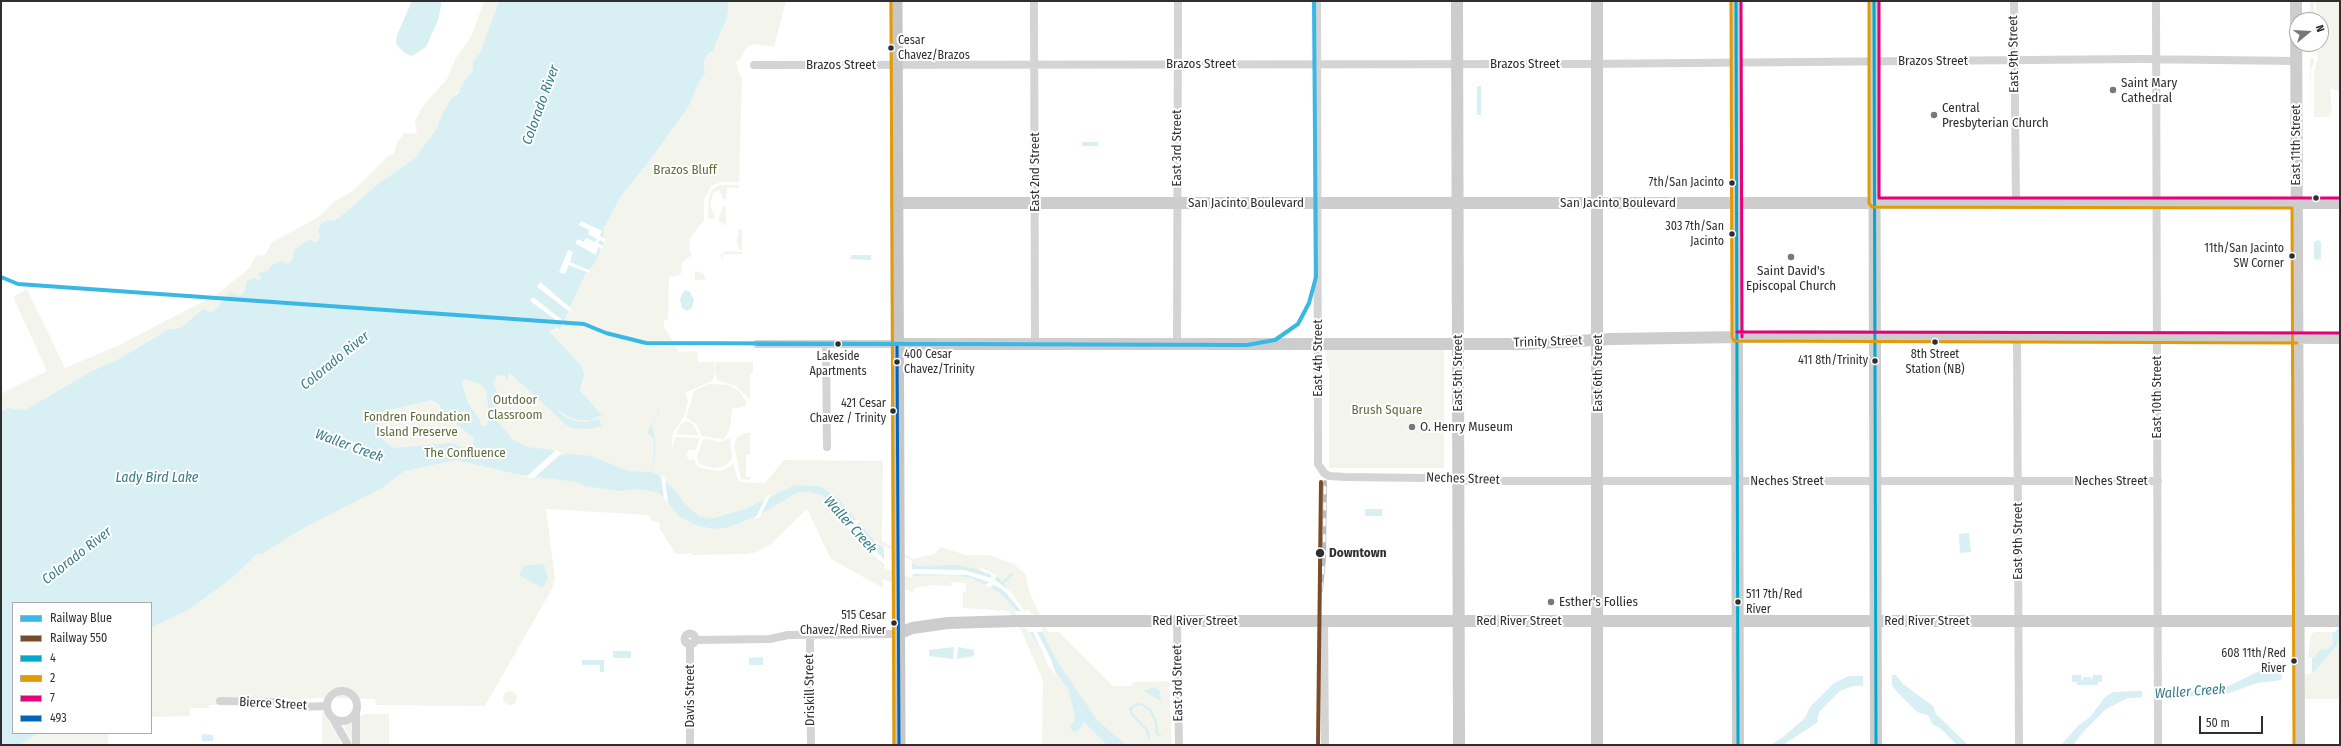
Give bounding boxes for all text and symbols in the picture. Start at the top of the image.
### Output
north arrow [2289,12,2329,52]
street label: East 9th Street [2006,15,2022,93]
text: N [2313,23,2327,34]
place label: Cesar Chavez/Brazos [898,34,970,62]
marker: Cesar Chavez/Brazos [886,43,896,53]
street label: Brazos Street [1898,53,1968,69]
street label: Brazos Street [1166,56,1236,72]
street label: Brazos Street [1490,56,1560,72]
street label: Brazos Street [806,57,876,73]
water label: Colorado River [519,63,563,147]
place label: Saint Mary Cathedral [2121,75,2177,106]
marker: Saint Mary Cathedral [2108,85,2118,95]
place label: Central Presbyterian Church [1942,100,2049,131]
street label: East 11th Street [2288,104,2304,186]
street label: East 3rd Street [1169,109,1185,187]
marker: Central Presbyterian Church [1929,110,1939,120]
street label: East 2nd Street [1027,132,1043,212]
park label: Brazos Bluff [653,162,717,178]
place label: 7th/San Jacinto [1649,176,1724,190]
marker: 7th/San Jacinto [1727,178,1737,188]
unlabelled marker [2311,193,2321,203]
street label: San Jacinto Boulevard [1188,195,1304,211]
street label: San Jacinto Boulevard [1560,195,1676,211]
place label: 303 7th/San Jacinto [1665,220,1724,248]
marker: 303 7th/San Jacinto [1727,229,1737,239]
place label: 11th/San Jacinto SW Corner [2204,242,2284,270]
marker: 11th/San Jacinto SW Corner [2287,251,2297,261]
marker: Saint David's Episcopal Church [1786,252,1796,262]
place label: Saint David's Episcopal Church [1746,263,1836,294]
street label: East 4th Street [1310,319,1326,397]
water label: Colorado River [297,328,373,394]
street label: Trinity Street [1513,333,1583,351]
street label: East 5th Street [1450,334,1466,412]
street label: East 6th Street [1590,334,1606,412]
marker: 8th Street Station (NB) [1930,337,1940,347]
marker: Lakeside Apartments [833,339,843,349]
place label: 400 Cesar Chavez/Trinity [904,348,974,376]
place label: 8th Street Station (NB) [1905,348,1965,376]
place label: Lakeside Apartments [809,350,867,378]
place label: 411 8th/Trinity [1798,354,1868,368]
street label: East 10th Street [2149,355,2165,439]
marker: 411 8th/Trinity [1870,356,1880,366]
marker: 400 Cesar Chavez/Trinity [892,357,902,367]
park label: Outdoor Classroom [488,392,542,423]
place label: 421 Cesar Chavez / Trinity [810,397,886,425]
park label: Brush Square [1351,402,1423,418]
marker: 421 Cesar Chavez / Trinity [888,406,898,416]
park label: Fondren Foundation Island Preserve [364,409,470,440]
place label: O. Henry Museum [1420,419,1513,435]
marker: O. Henry Museum [1407,422,1417,432]
water label: Waller Creek [313,426,385,466]
park label: The Confluence [424,445,506,461]
water label: Lady Bird Lake [115,470,199,486]
street label: Neches Street [1426,470,1500,488]
street label: Neches Street [1750,473,1824,489]
street label: Neches Street [2074,473,2148,489]
water label: Waller Creek [820,493,880,557]
street label: East 9th Street [2010,502,2026,580]
water label: Colorado River [39,524,115,588]
place label: Downtown [1329,545,1386,561]
marker: Downtown [1314,547,1326,559]
place label: 511 7th/Red River [1746,588,1802,616]
place label: Esther's Follies [1559,594,1638,610]
marker: Esther's Follies [1546,597,1556,607]
marker: 511 7th/Red River [1733,597,1743,607]
legend [12,602,152,734]
place label: 515 Cesar Chavez/Red River [800,609,886,637]
text: Railway Blue [50,611,112,625]
street label: Red River Street [1152,613,1238,629]
street label: Red River Street [1476,613,1562,629]
street label: Red River Street [1884,613,1970,629]
marker: 515 Cesar Chavez/Red River [889,618,899,628]
text: Railway 550 [50,631,107,645]
street label: East 3rd Street [1170,644,1186,722]
place label: 608 11th/Red River [2221,647,2286,675]
text: 4 [50,651,56,665]
street label: Driskill Street [802,654,818,726]
marker: 608 11th/Red River [2289,656,2299,666]
street label: Davis Street [682,664,698,728]
text: 2 [50,671,55,685]
water label: Waller Creek [2154,681,2226,703]
text: 7 [50,691,55,705]
street label: Bierce Street [239,694,307,714]
scale bar [2201,708,2265,734]
text: 493 [50,711,67,725]
text: 50 m [2206,716,2230,730]

